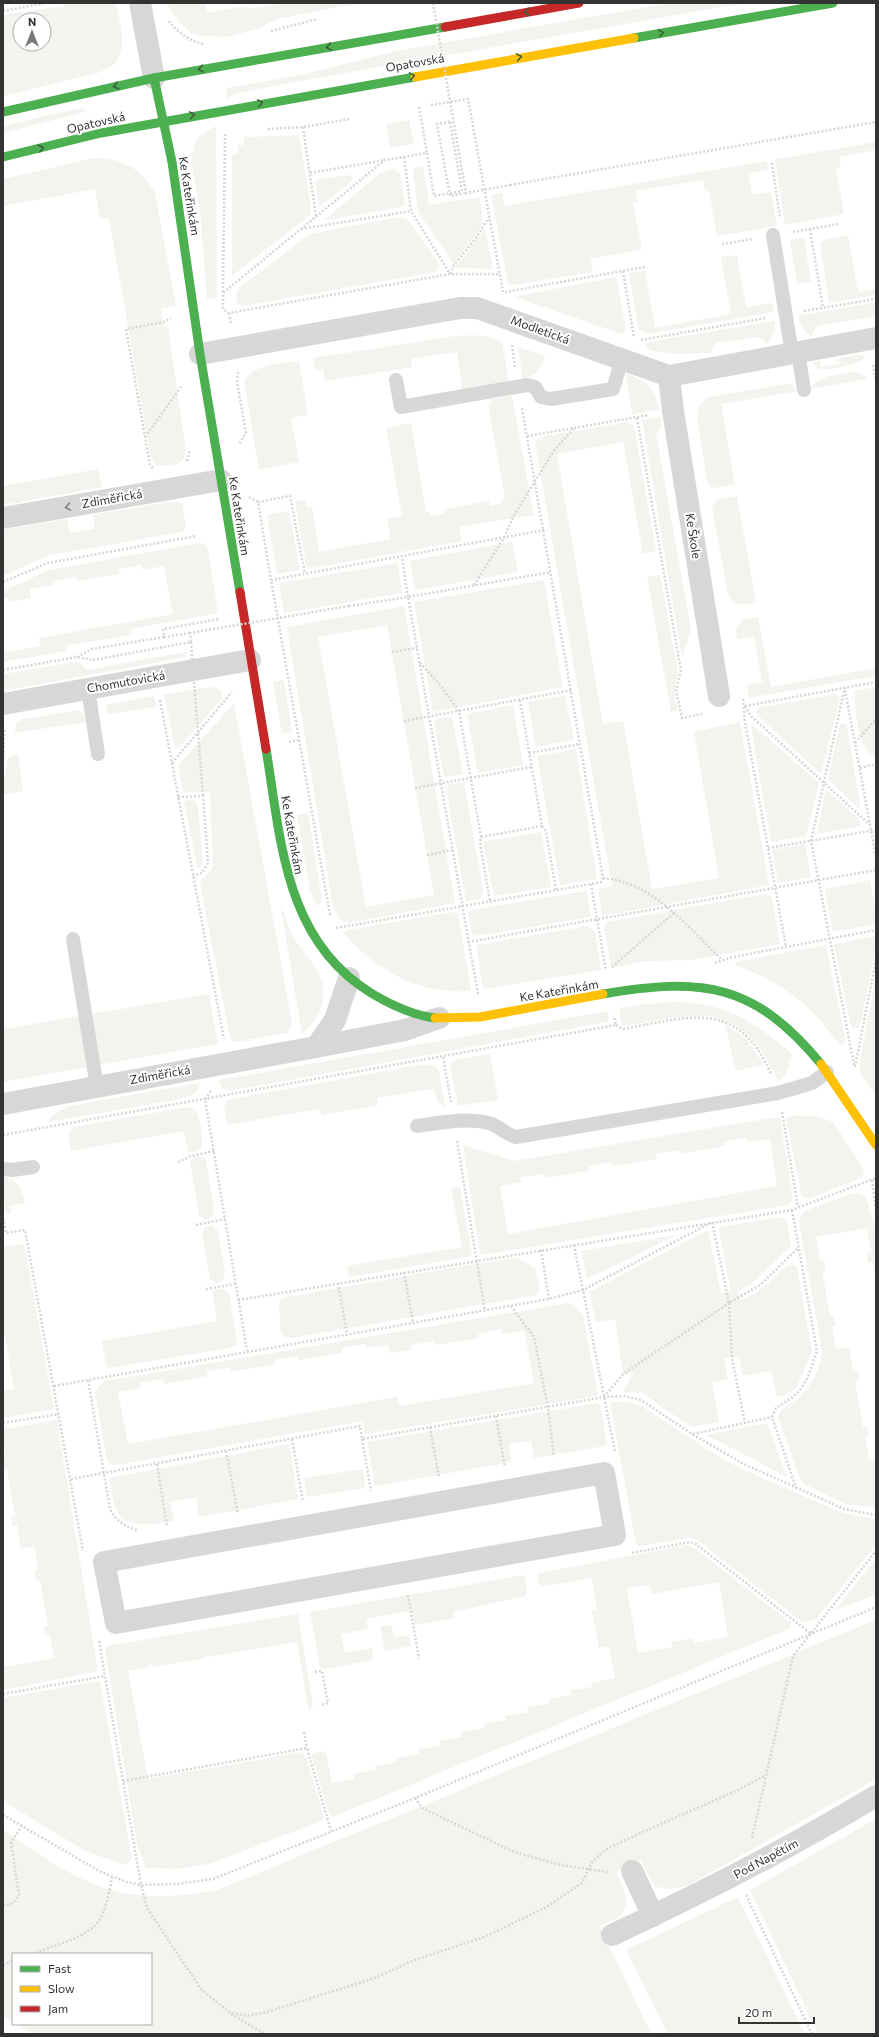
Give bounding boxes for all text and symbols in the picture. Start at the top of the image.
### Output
one-way arrow [524,7,530,16]
north arrow [12,12,52,52]
text: N [28,15,36,28]
one-way arrow [658,29,664,37]
one-way arrow [326,43,332,51]
street label: Opatovská [384,50,445,74]
one-way arrow [516,53,522,62]
one-way arrow [198,65,204,73]
one-way arrow [409,72,416,81]
one-way arrow [112,82,119,90]
one-way arrow [257,99,263,108]
street label: Opatovská [65,109,126,136]
one-way arrow [189,112,195,120]
one-way arrow [38,144,44,152]
street label: Ke Kateřinkám [177,155,203,236]
street label: Modletická [509,312,572,346]
street label: Ke Kateřinkám [227,475,253,556]
street label: Zdiměřická [80,486,143,510]
one-way arrow [65,502,71,510]
street label: Ke Škole [683,512,705,560]
street label: Chomutovická [86,667,166,695]
street label: Ke Kateřinkám [279,794,307,875]
street label: Ke Kateřinkám [518,976,599,1004]
street label: Zdiměřická [128,1062,191,1086]
street label: Pod Napětím [731,1835,800,1881]
legend [12,1953,152,2025]
text: Fast [48,1961,71,1975]
text: Slow [48,1981,75,1995]
scale bar [739,1999,814,2025]
text: Jam [48,2001,68,2016]
text: 20 m [745,2005,772,2019]

